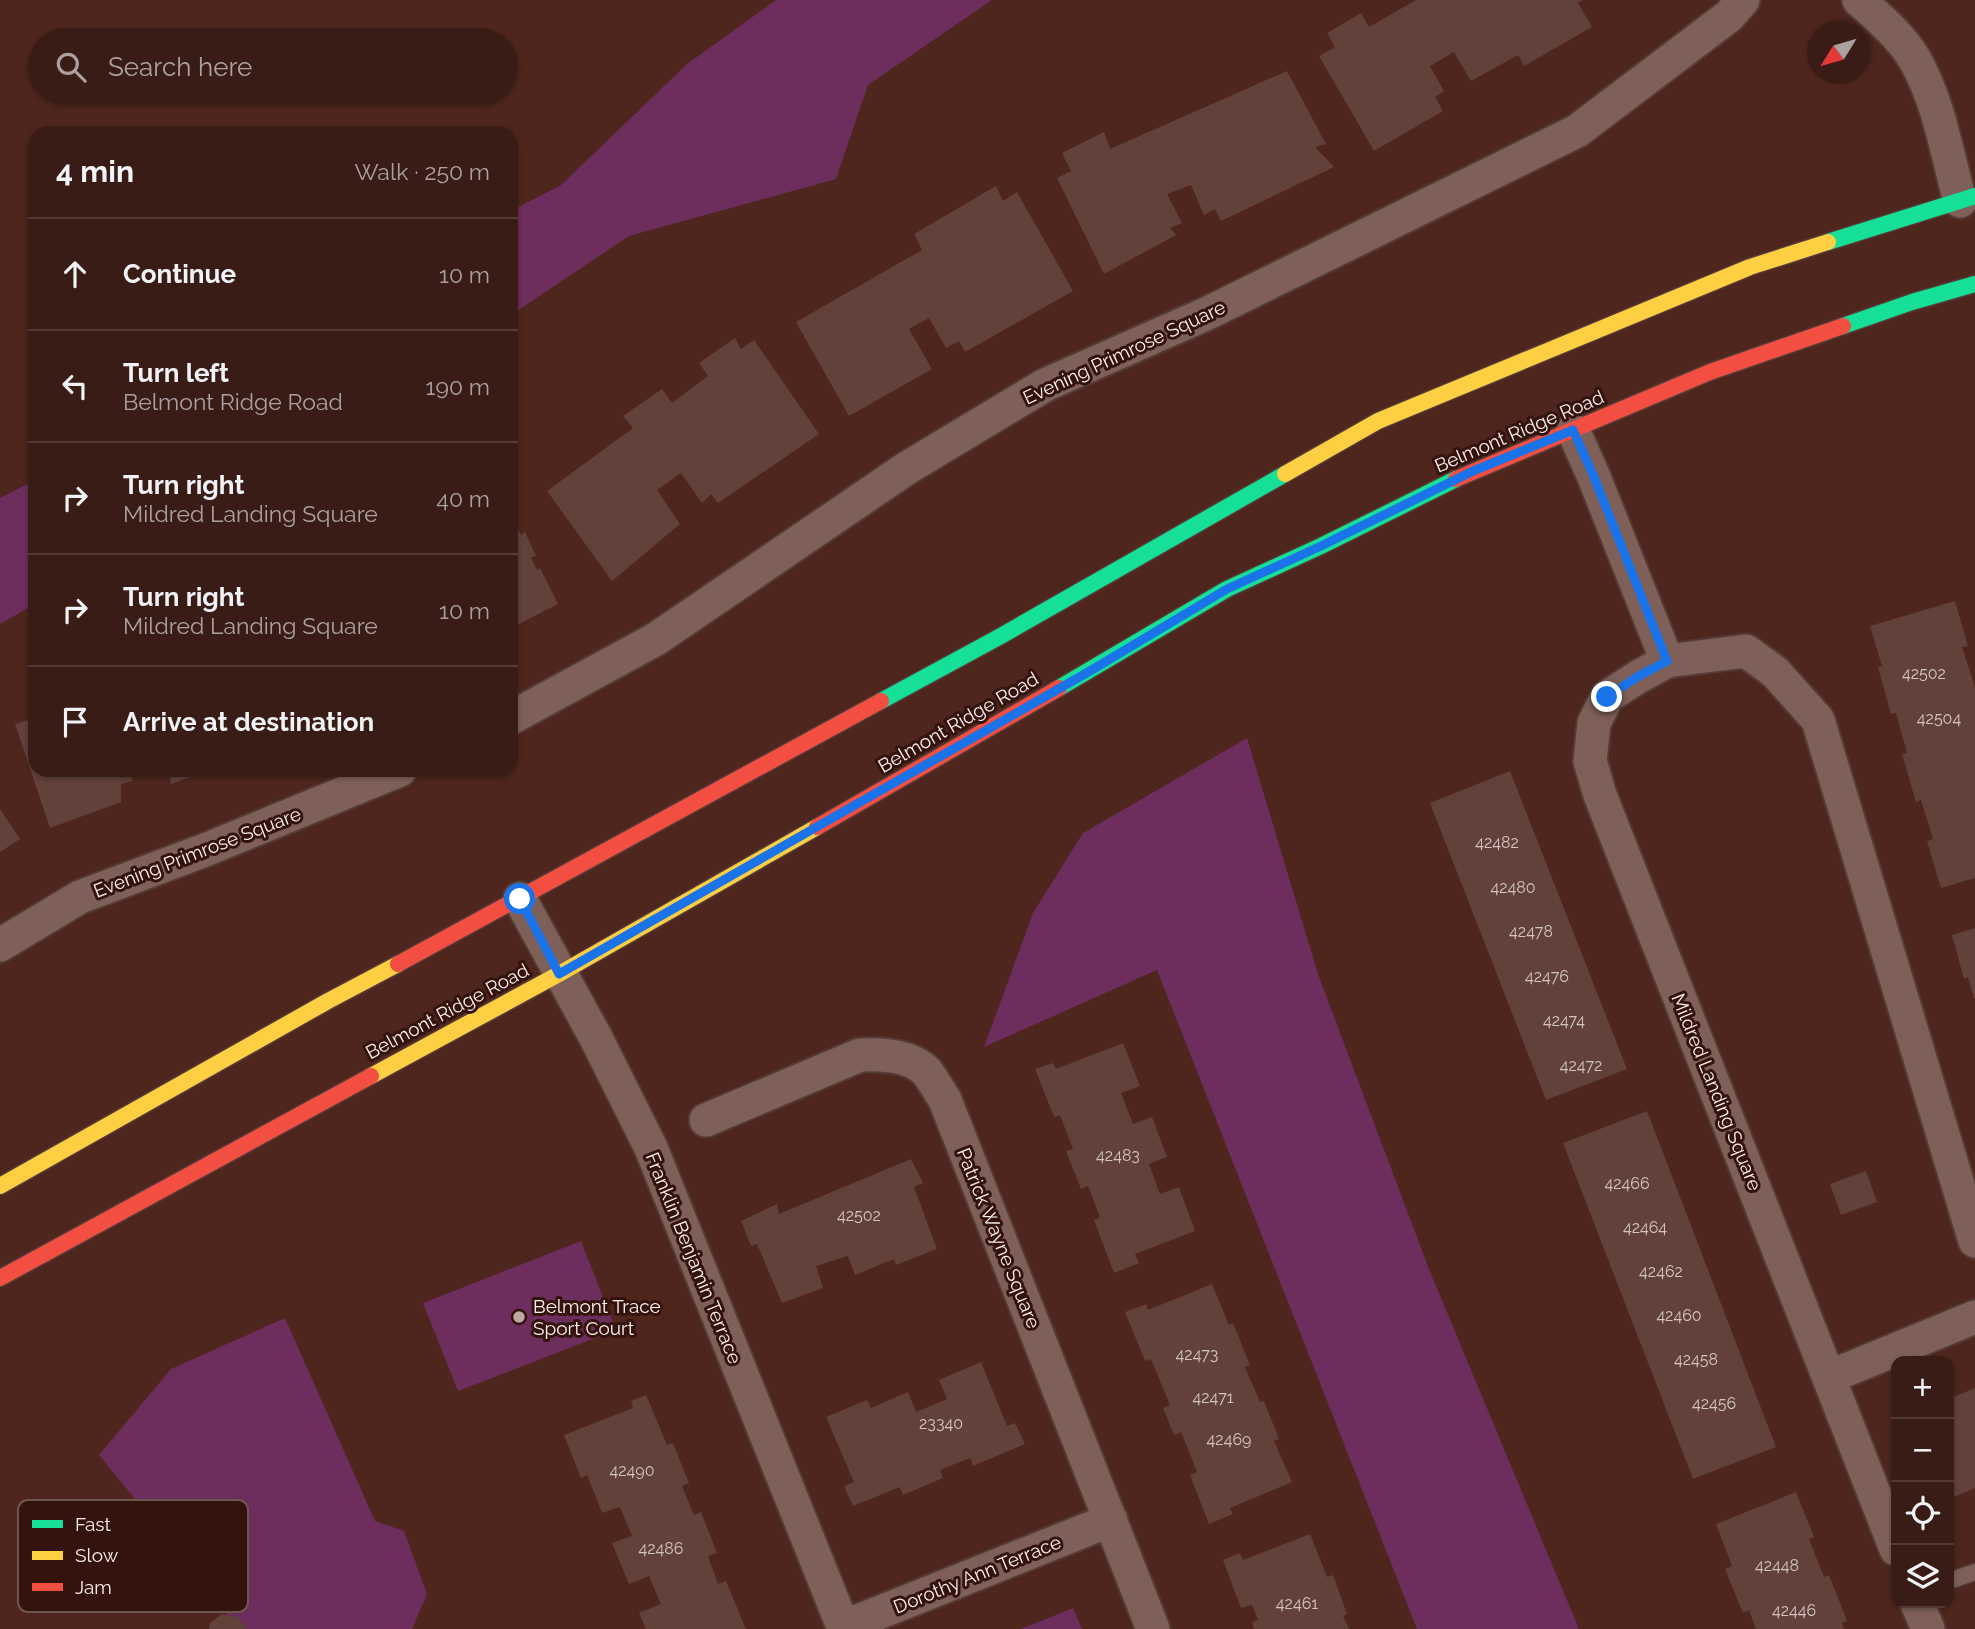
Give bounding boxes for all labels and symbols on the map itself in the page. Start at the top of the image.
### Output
north arrow [1807,21,1870,84]
street label: Evening Primrose Square [1019,295,1229,409]
street label: Belmont Ridge Road [1431,385,1607,477]
house number: 42502 [1902,664,1946,683]
street label: Belmont Ridge Road [874,667,1042,777]
route end [1591,681,1622,712]
house number: 42504 [1917,709,1961,728]
street label: Evening Primrose Square [90,802,304,902]
house number: 42482 [1475,833,1519,852]
house number: 42480 [1490,878,1536,897]
route start [504,883,535,914]
house number: 42478 [1509,922,1553,941]
street label: Belmont Ridge Road [362,959,532,1063]
house number: 42476 [1525,967,1569,986]
street label: Mildred Landing Square [1667,990,1767,1194]
house number: 42474 [1543,1011,1585,1030]
house number: 42472 [1560,1056,1602,1075]
street label: Patrick Wayne Square [953,1145,1045,1331]
house number: 42483 [1096,1146,1140,1165]
street label: Franklin Benjamin Terrace [641,1149,747,1367]
house number: 42466 [1604,1174,1650,1193]
house number: 42502 [837,1206,881,1225]
house number: 42464 [1623,1218,1667,1237]
house number: 42462 [1639,1262,1683,1281]
place label: Belmont Trace Sport Court [533,1295,661,1339]
house number: 42460 [1656,1306,1702,1325]
marker: Belmont Trace Sport Court [511,1309,527,1325]
house number: 42473 [1176,1345,1218,1364]
house number: 42458 [1674,1350,1718,1369]
house number: 42471 [1192,1388,1234,1407]
house number: 42456 [1692,1394,1736,1413]
house number: 23340 [919,1414,963,1433]
house number: 42469 [1207,1430,1251,1449]
house number: 42490 [610,1461,654,1480]
legend [18,1500,248,1612]
text: Fast [75,1513,111,1535]
street label: Dorothy Ann Terrace [890,1530,1064,1618]
house number: 42486 [639,1539,683,1558]
text: Slow [75,1544,119,1566]
house number: 42448 [1755,1556,1799,1575]
text: Jam [75,1576,112,1598]
house number: 42461 [1276,1594,1318,1613]
house number: 42446 [1772,1601,1816,1620]

